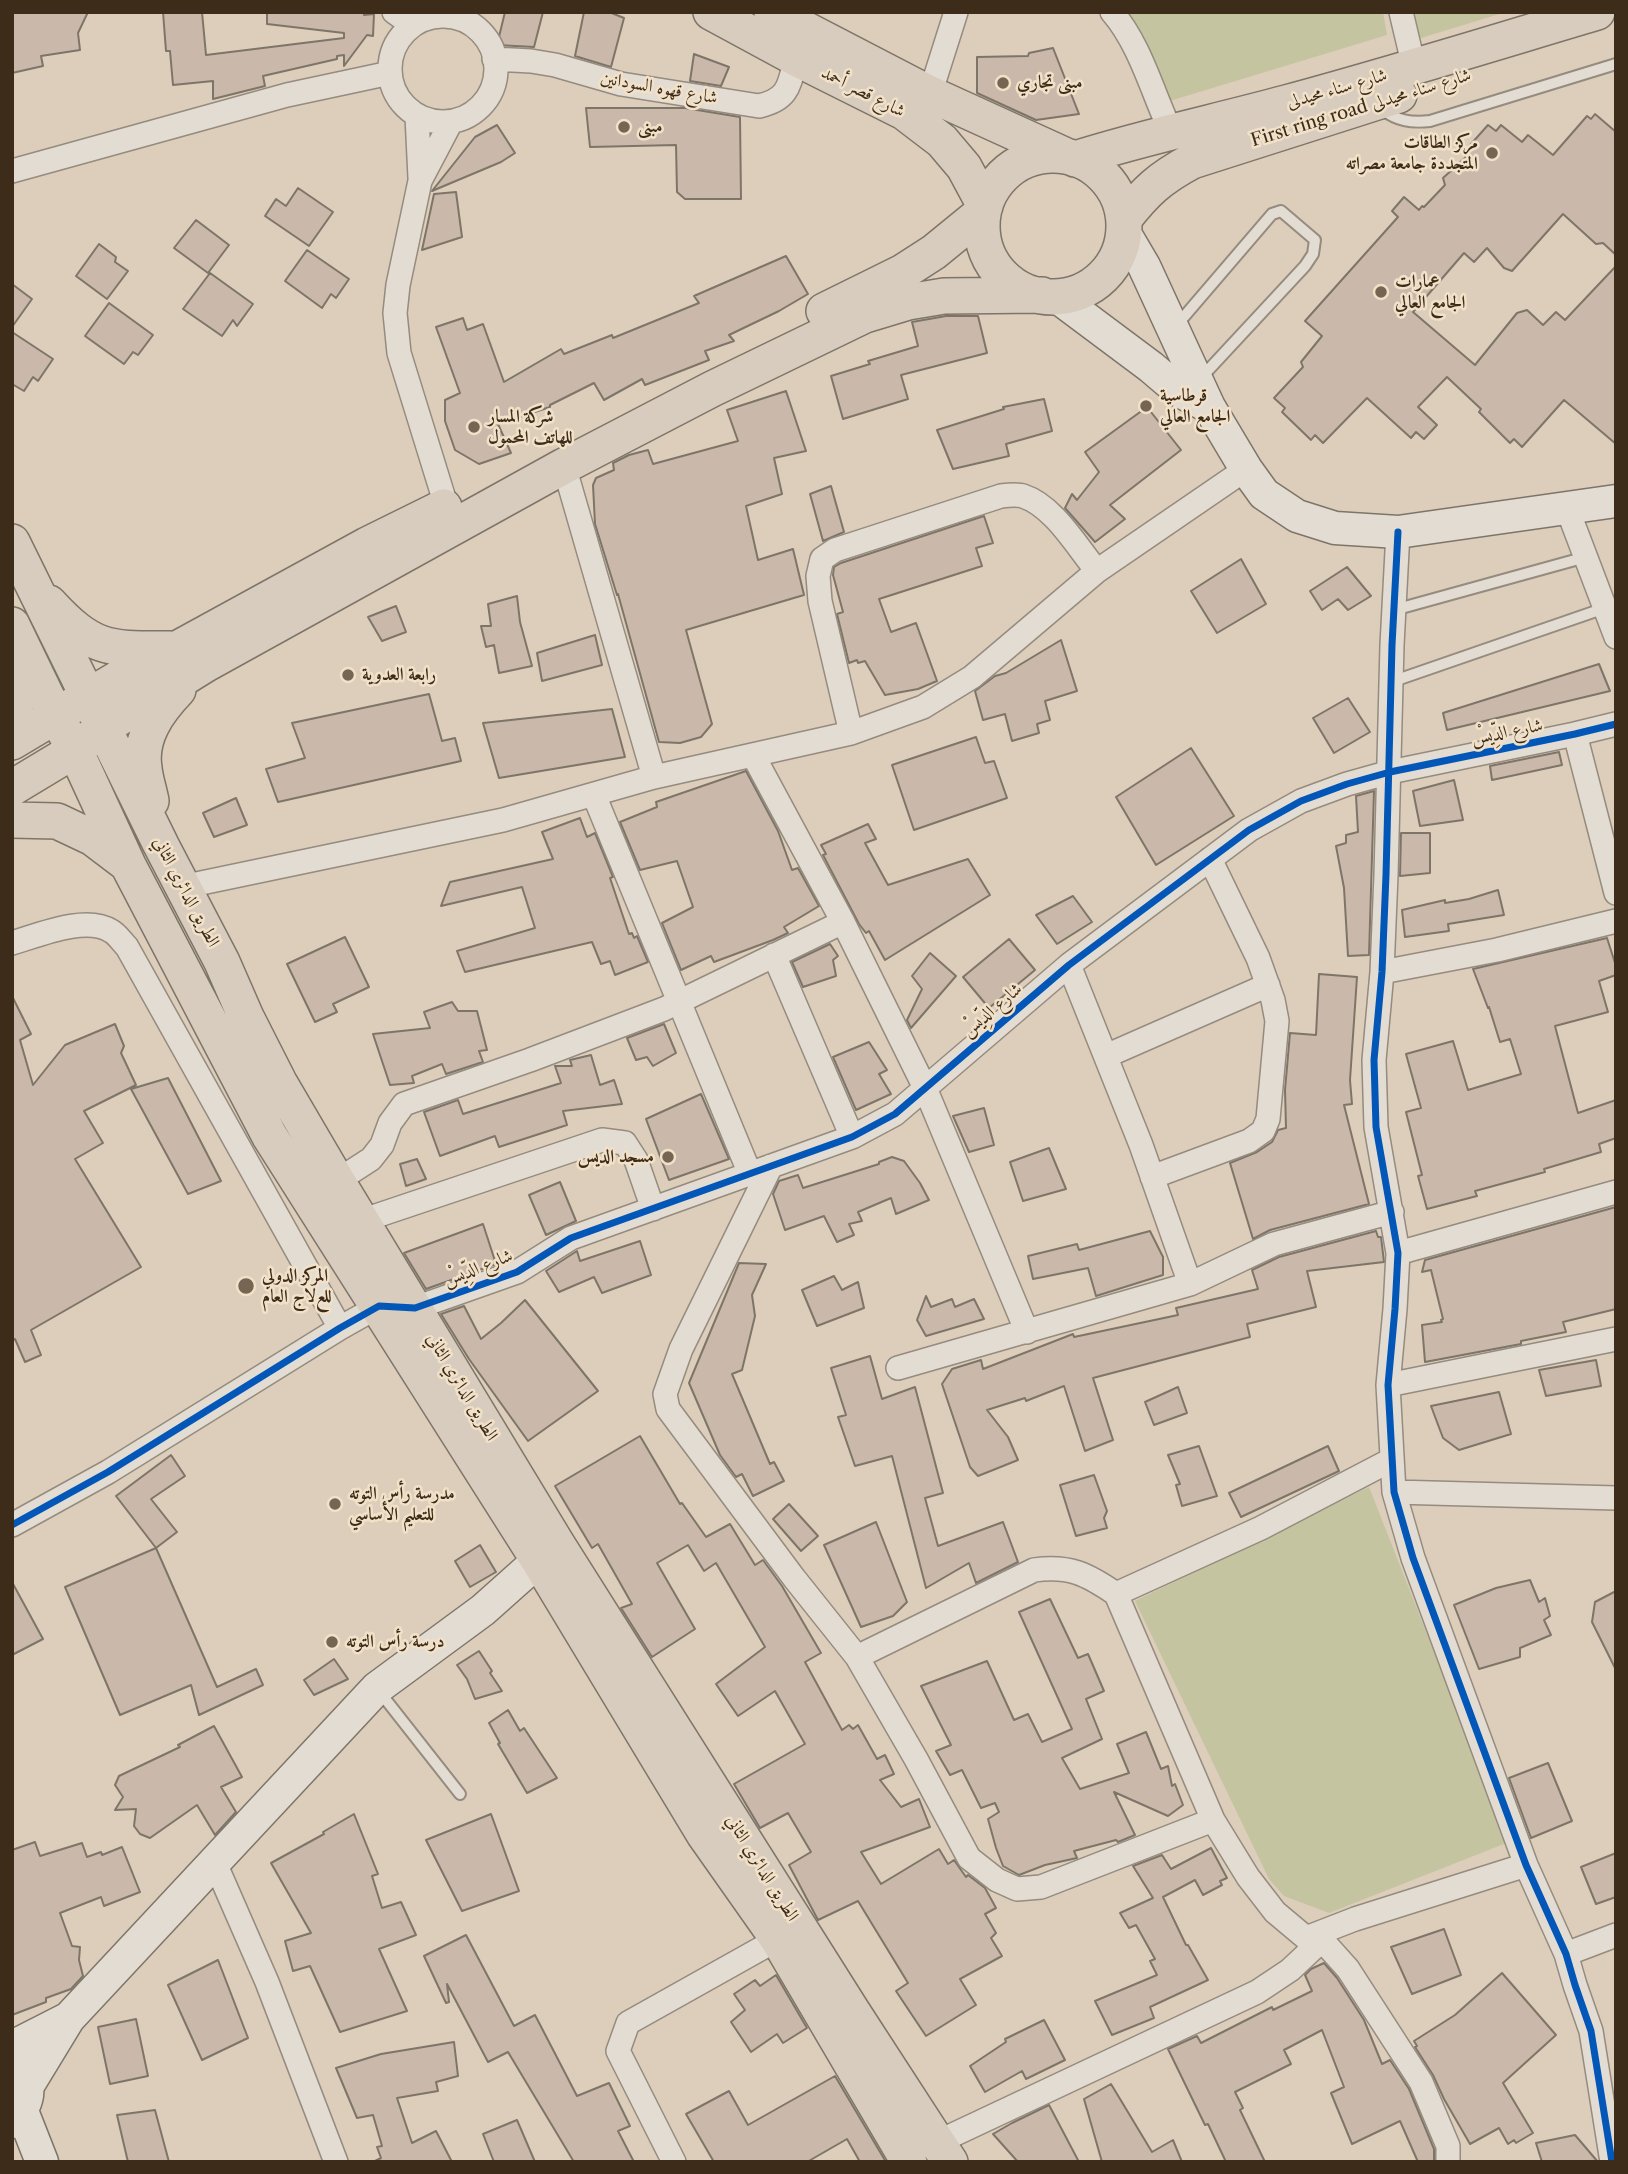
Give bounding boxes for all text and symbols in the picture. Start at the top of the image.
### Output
street label: شارع قصر أحمد [818,62,908,122]
street label: First ring road شارع سناء محيدلى [1248,64,1474,152]
street label: شارع سناء محيدلى [1284,64,1390,114]
street label: شارع قهوه السودانين [599,67,719,109]
place label: مبنى تجاري [1017,72,1083,94]
marker: مبنى تجاري [995,75,1011,91]
place label: مبنى [638,116,662,138]
marker: مبنى [616,119,632,135]
place label: مركز الطاقات المتجددة جامعة مصراته [1346,132,1478,174]
marker: مركز الطاقات المتجددة جامعة مصراته [1484,145,1500,161]
place label: عمارات الجامع العالي [1395,271,1465,314]
marker: عمارات الجامع العالي [1373,284,1389,300]
place label: قرطاسية الجامع العالي [1160,385,1230,428]
marker: قرطاسية الجامع العالي [1138,398,1154,414]
place label: شركة المسار للهاتف المحمول [488,406,573,448]
marker: شركة المسار للهاتف المحمول [466,419,482,435]
place label: رابعة العدوية [362,664,436,686]
marker: رابعة العدوية [340,667,356,683]
street label: شارع الدِّيسْ [1469,714,1545,750]
street label: الطريق الدائري الثاني [148,833,224,951]
street label: شارع الدِّيسْ [957,978,1027,1042]
place label: مسجد الديس [578,1146,654,1168]
marker: مسجد الديس [660,1149,676,1165]
street label: شارع الدِّيسْ [440,1245,516,1291]
place label: المركز الدولي للعﻻج العام [262,1265,331,1308]
marker: المركز الدولي للعﻻج العام [236,1276,256,1296]
street label: الطريق الدائري الثاني [421,1329,503,1445]
place label: مدرسة رأس التوته للتعليم الأساسي [349,1483,455,1526]
marker: مدرسة رأس التوته للتعليم الأساسي [327,1496,343,1512]
place label: درسة رأس التوته [346,1631,444,1653]
marker: درسة رأس التوته [324,1634,340,1650]
street label: الطريق الدائري الثاني [721,1811,803,1925]

